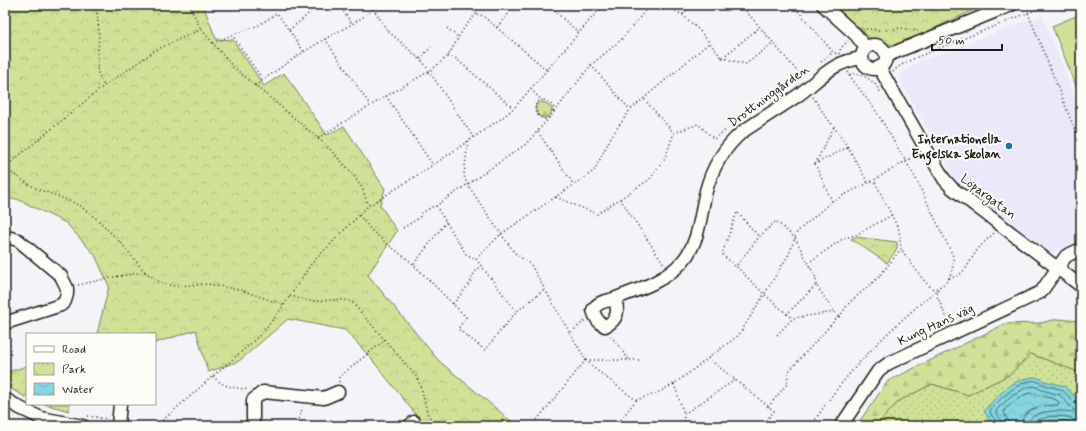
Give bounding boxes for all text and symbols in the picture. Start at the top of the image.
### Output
scale bar [932,26,1002,52]
text: 50 m [938,33,965,49]
street label: Drottninggården [725,61,814,132]
place label: Internationella Engelska skolan [911,131,1002,166]
marker: Internationella Engelska skolan [1004,141,1014,151]
street label: Löpargatan [956,170,1019,224]
street label: Kung Hans väg [895,300,977,351]
legend [26,333,156,405]
text: Road [62,342,86,358]
text: Park [62,362,86,378]
text: Water [62,382,94,398]

